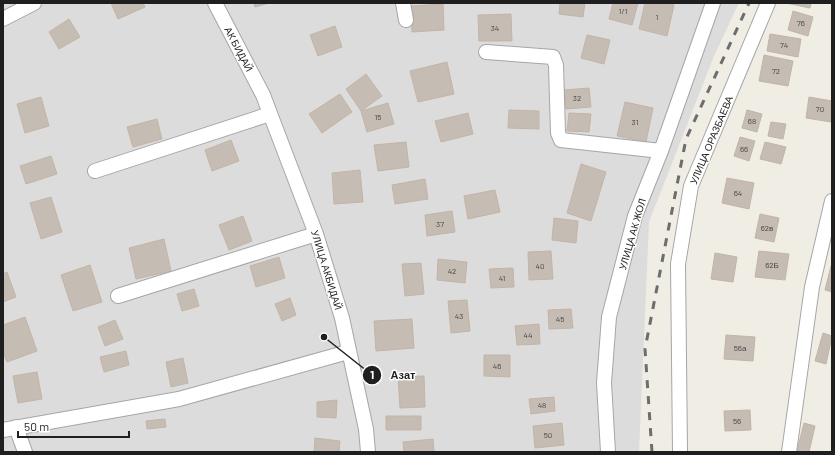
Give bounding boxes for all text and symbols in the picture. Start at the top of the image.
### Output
house number: 1/1 [619,6,628,16]
house number: 1 [656,12,659,22]
house number: 76 [797,18,805,28]
house number: 34 [491,23,499,33]
street label: АК БИДАЙ [222,25,256,73]
house number: 74 [780,40,788,50]
house number: 72 [772,66,780,76]
house number: 32 [573,93,581,103]
street label: УЛИЦА ОРАЗБАЕВА [687,94,735,186]
house number: 70 [816,104,824,114]
house number: 15 [375,112,381,122]
house number: 68 [748,116,756,126]
house number: 31 [632,117,639,127]
house number: 66 [740,144,748,154]
house number: 64 [734,188,742,198]
street label: УЛИЦА АК ЖОЛ [616,197,648,271]
house number: 37 [436,219,444,229]
house number: 62в [761,223,773,233]
street label: УЛИЦА АКБИДАЙ [309,229,345,311]
house number: 62Б [765,260,779,270]
house number: 40 [536,261,544,271]
house number: 42 [448,266,456,276]
house number: 41 [499,273,505,283]
house number: 43 [455,311,463,321]
house number: 45 [556,314,564,324]
house number: 44 [524,330,532,340]
house number: 56а [734,343,747,353]
house number: 46 [493,361,501,371]
callout: Азат [362,363,423,386]
text: 1 [370,367,374,381]
text: Азат [391,368,416,381]
house number: 48 [538,400,546,410]
scale bar [18,413,129,439]
house number: 56 [733,416,741,426]
text: 50 m [24,419,49,433]
house number: 50 [544,430,552,440]

